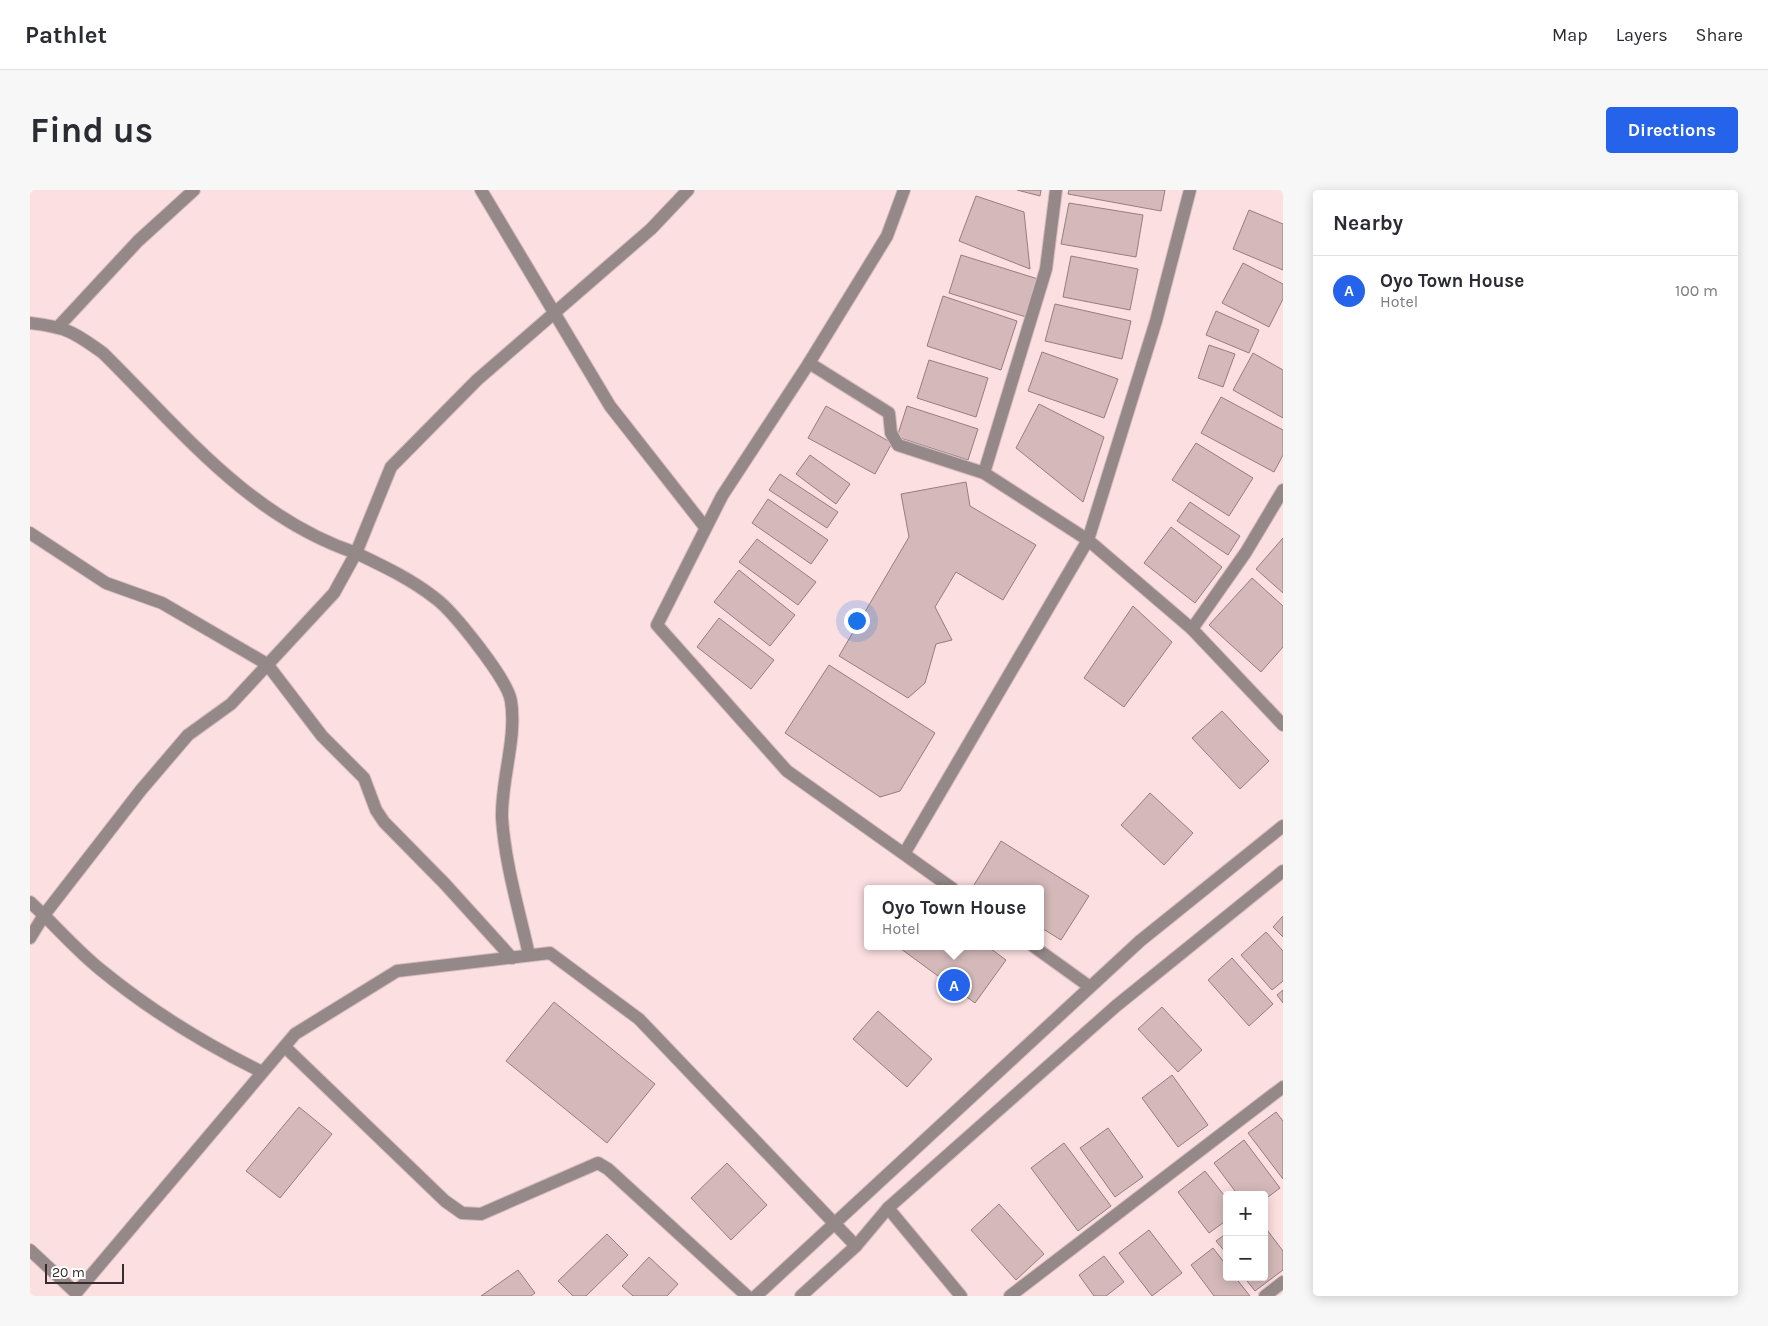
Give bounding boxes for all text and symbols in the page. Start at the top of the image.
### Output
text: Pathlet [25,21,107,49]
text: Map [1552,24,1588,46]
text: Layers [1616,24,1668,46]
text: Share [1696,24,1743,46]
button: Directions [1606,107,1738,153]
text: Find us [30,110,153,151]
text: Nearby [1333,211,1403,235]
text: Oyo Town House [1380,270,1524,292]
text: A [1344,281,1354,300]
text: 100 m [1675,281,1718,300]
text: Hotel [1380,292,1418,311]
your location [844,608,870,634]
popup [864,885,1044,950]
text: Oyo Town House [882,897,1026,919]
text: Hotel [882,919,920,938]
pin: A [938,966,970,1004]
map controls [1223,1191,1268,1281]
button: + [1223,1191,1268,1236]
button: − [1223,1236,1268,1281]
scale bar [45,1261,124,1284]
text: 20 m [52,1264,85,1281]

